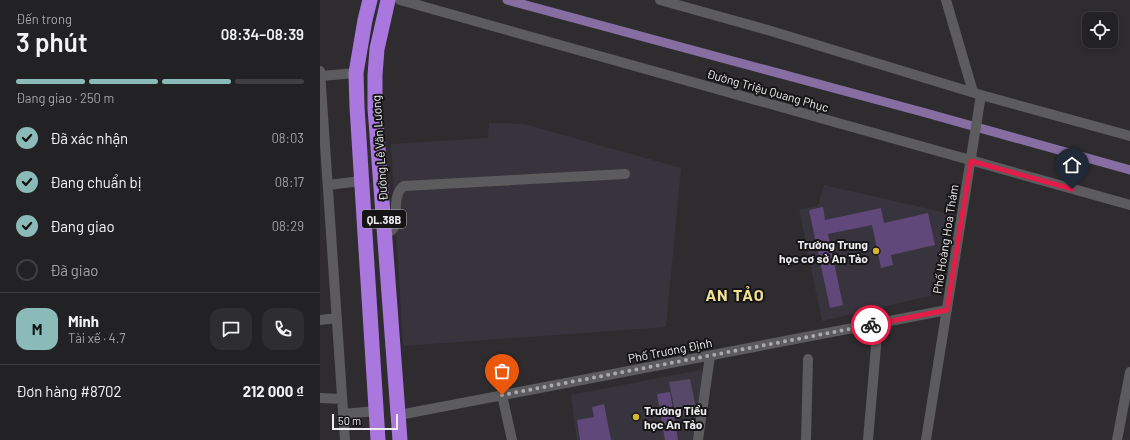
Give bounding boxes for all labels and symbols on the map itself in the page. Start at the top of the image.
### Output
street label: Đường Triệu Quang Phục [705,66,831,114]
street label: Đường Lê Văn Lương [368,95,390,201]
pin [1055,148,1089,189]
street label: Phố Hoàng Hoa Thám [929,183,961,295]
road number: QL.38B [362,210,406,228]
place label: Trường Trung học cơ sở An Tảo [779,237,868,265]
marker: Trường Trung học cơ sở An Tảo [871,246,881,256]
district label: AN TẢO [705,285,765,304]
courier [851,305,891,345]
street label: Phố Trương Định [627,335,713,365]
pin [485,354,519,395]
place label: Trường Tiểu học An Tảo [644,403,707,431]
scale bar [332,412,398,431]
marker: Trường Tiểu học An Tảo [631,412,641,422]

